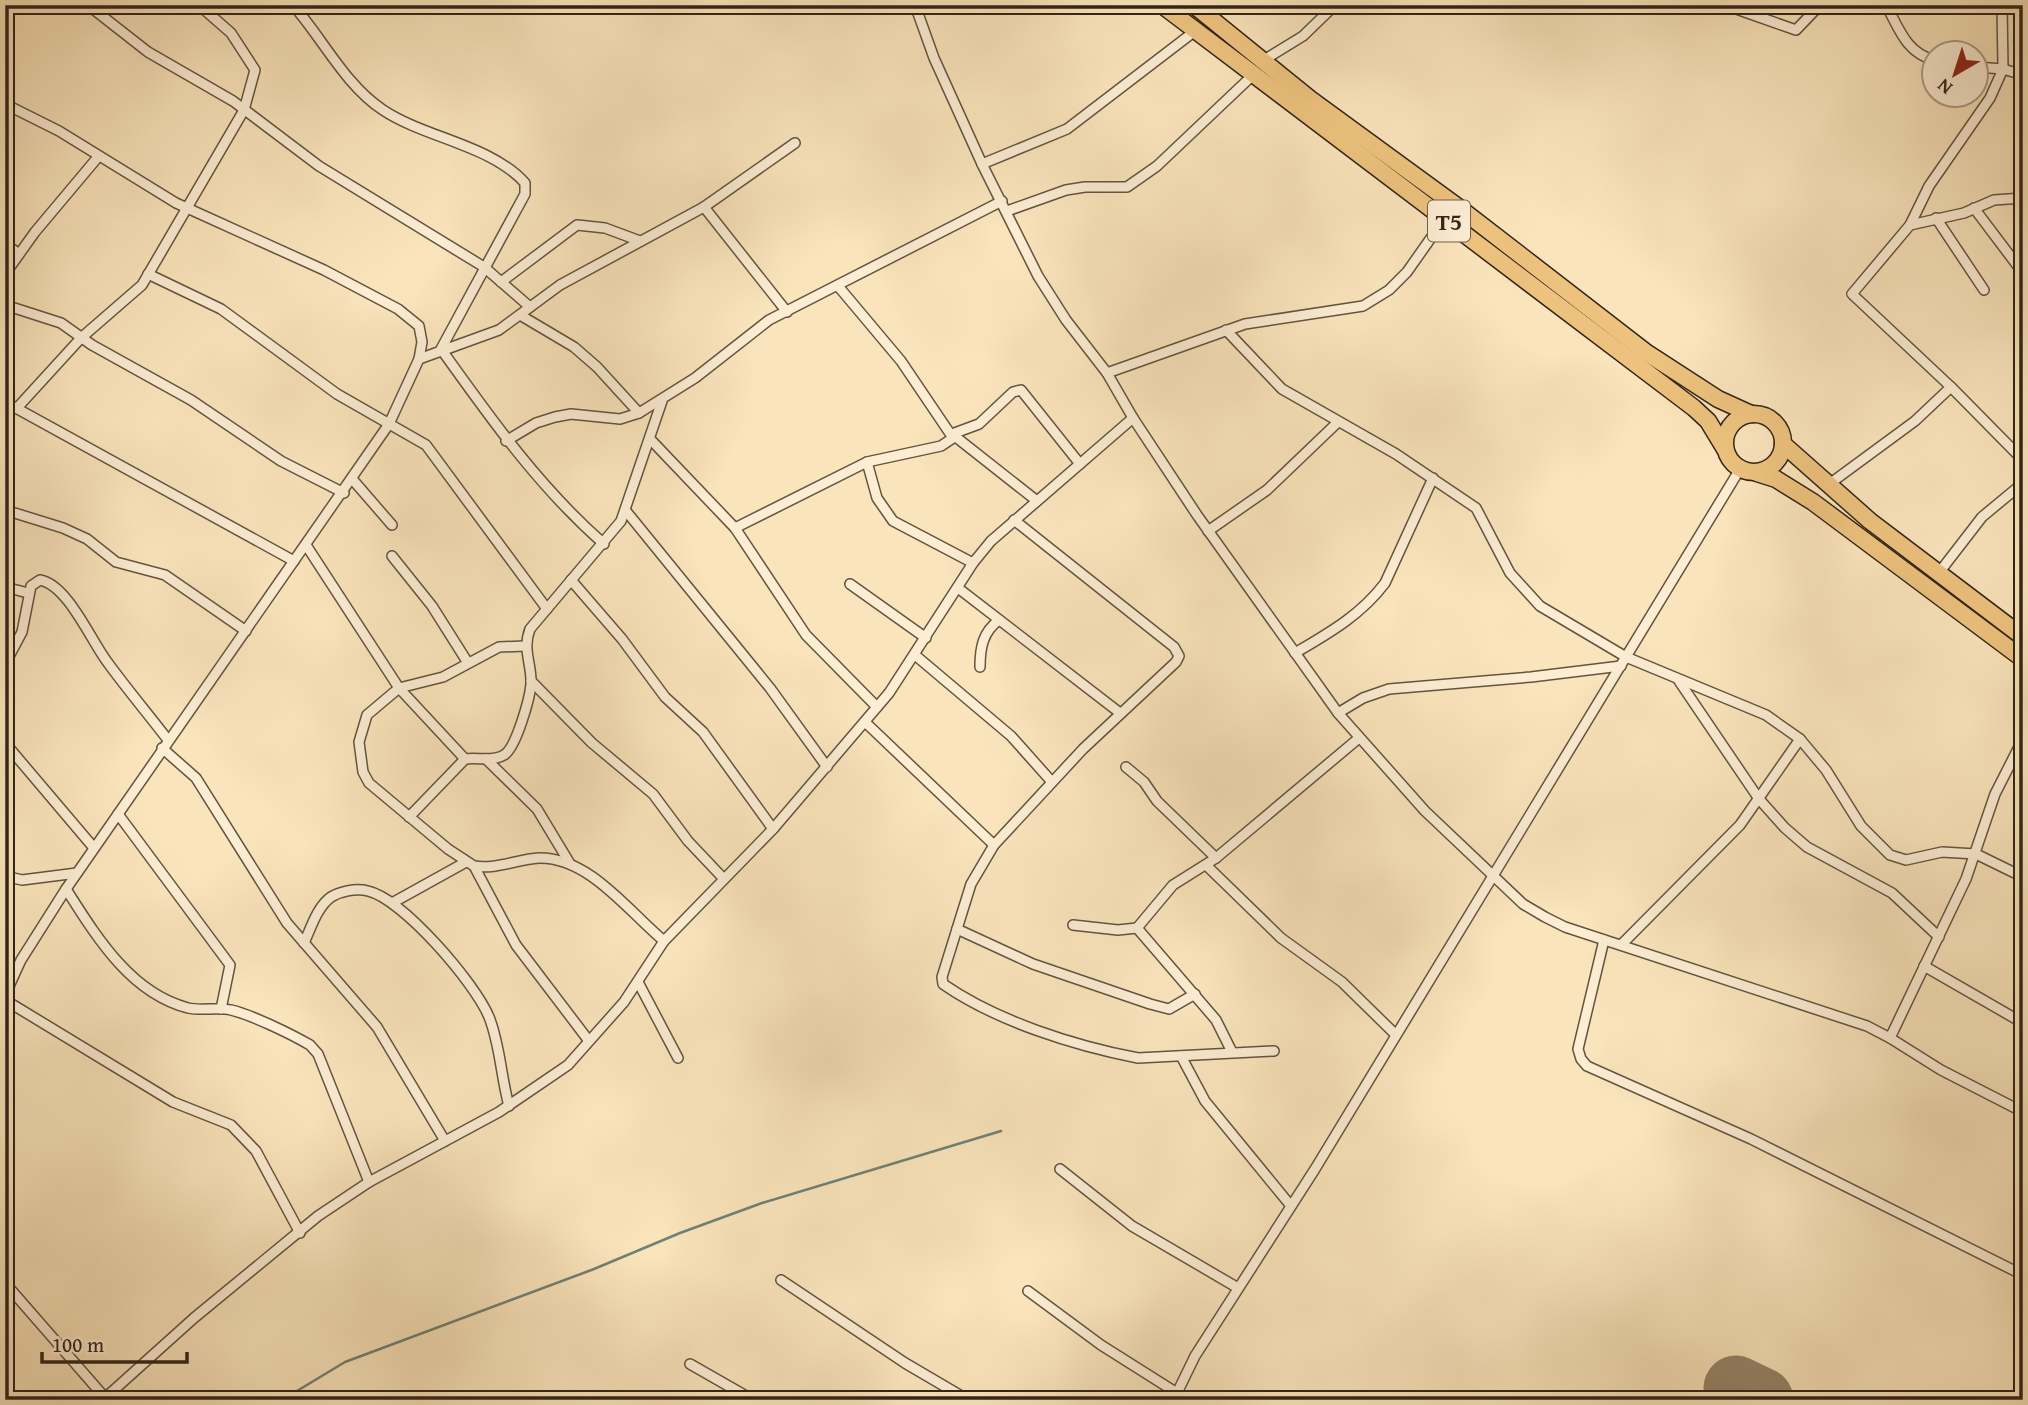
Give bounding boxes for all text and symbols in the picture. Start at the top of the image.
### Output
north arrow [1920,38,1990,108]
text: N [1930,72,1958,102]
road number: T5 [1428,201,1470,242]
scale bar [42,1321,187,1365]
text: 100 m [52,1329,104,1360]

